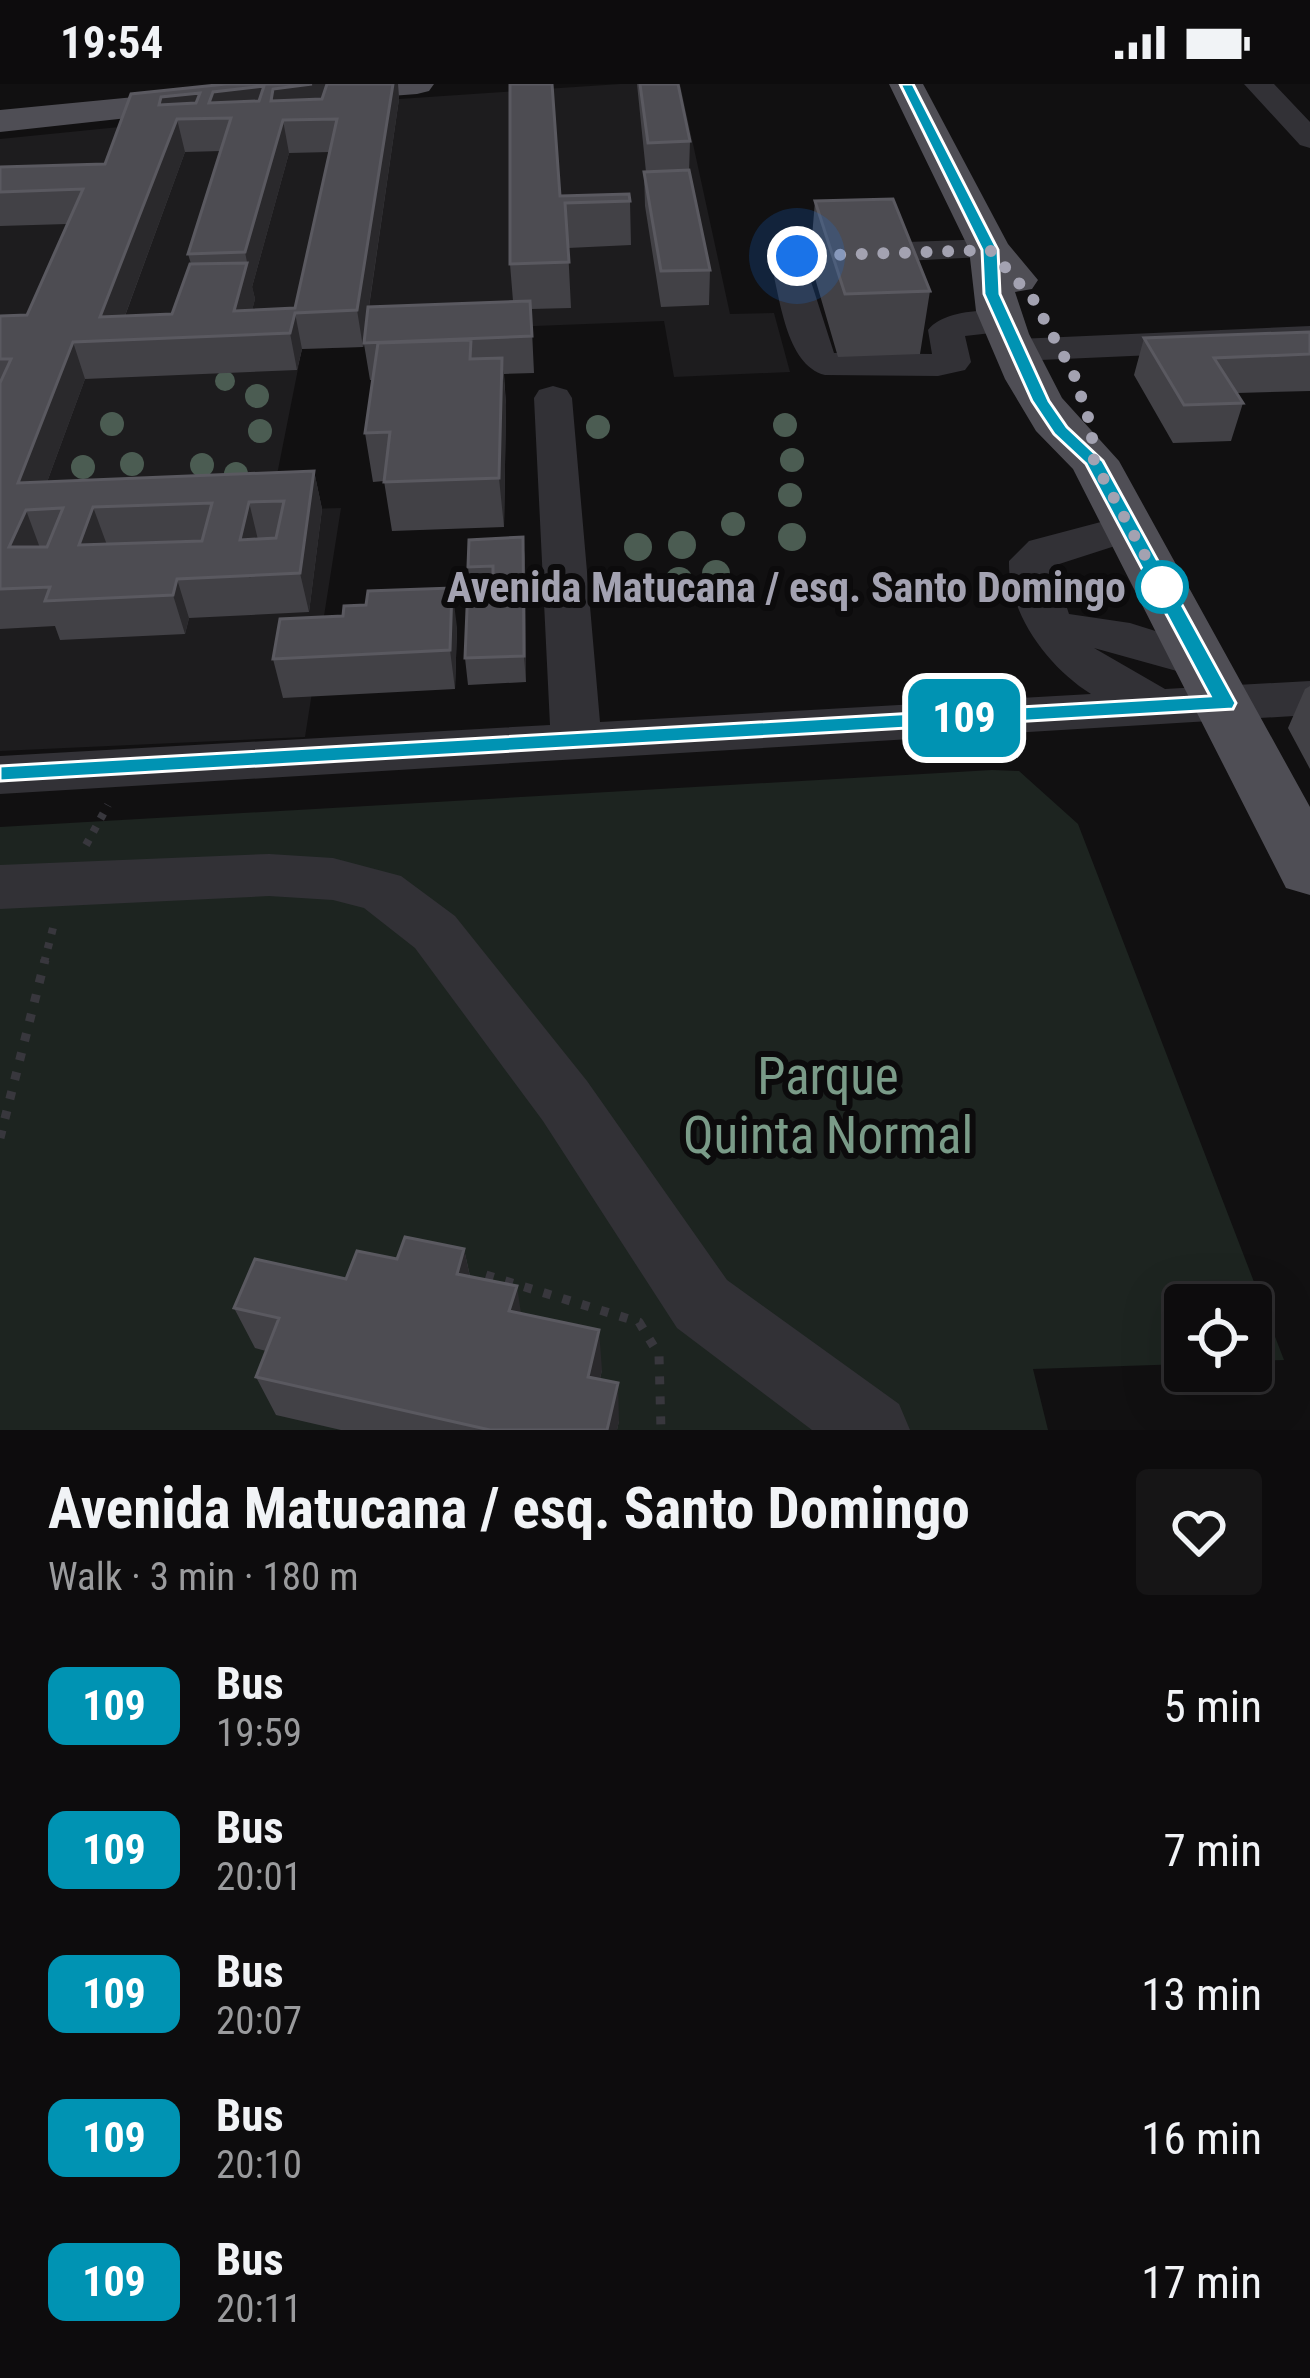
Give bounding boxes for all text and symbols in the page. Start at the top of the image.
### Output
text: 19:54 [60,16,163,69]
your location [767,226,827,286]
marker: Avenida Matucana / esq. Santo Domingo [1137,562,1187,612]
place label: Avenida Matucana / esq. Santo Domingo [447,563,1126,612]
line badge: 109 [895,679,1033,757]
text: 109 [932,693,996,742]
park label: Parque Quinta Normal [683,1047,973,1165]
map controls [1164,1284,1272,1392]
button: locate [1164,1284,1272,1392]
button: heart [1136,1469,1262,1595]
text: Avenida Matucana / esq. Santo Domingo [48,1475,970,1542]
text: Walk · 3 min · 180 m [48,1554,359,1600]
text: Bus [216,1657,284,1710]
text: 5 min [1163,1680,1262,1733]
text: 109 [82,1681,146,1730]
text: 19:59 [216,1710,302,1756]
text: Bus [216,1801,284,1854]
text: 7 min [1163,1824,1262,1877]
text: 109 [82,1825,146,1874]
text: 20:01 [216,1854,302,1900]
text: Bus [216,1945,284,1998]
text: 13 min [1141,1968,1262,2021]
text: 109 [82,1969,146,2018]
text: 20:07 [216,1998,302,2044]
text: Bus [216,2089,284,2142]
text: 16 min [1141,2112,1262,2165]
text: 109 [82,2113,146,2162]
text: 20:10 [216,2142,302,2188]
text: Bus [216,2233,284,2286]
text: 17 min [1141,2256,1262,2309]
text: 109 [82,2257,146,2306]
text: 20:11 [216,2286,302,2332]

